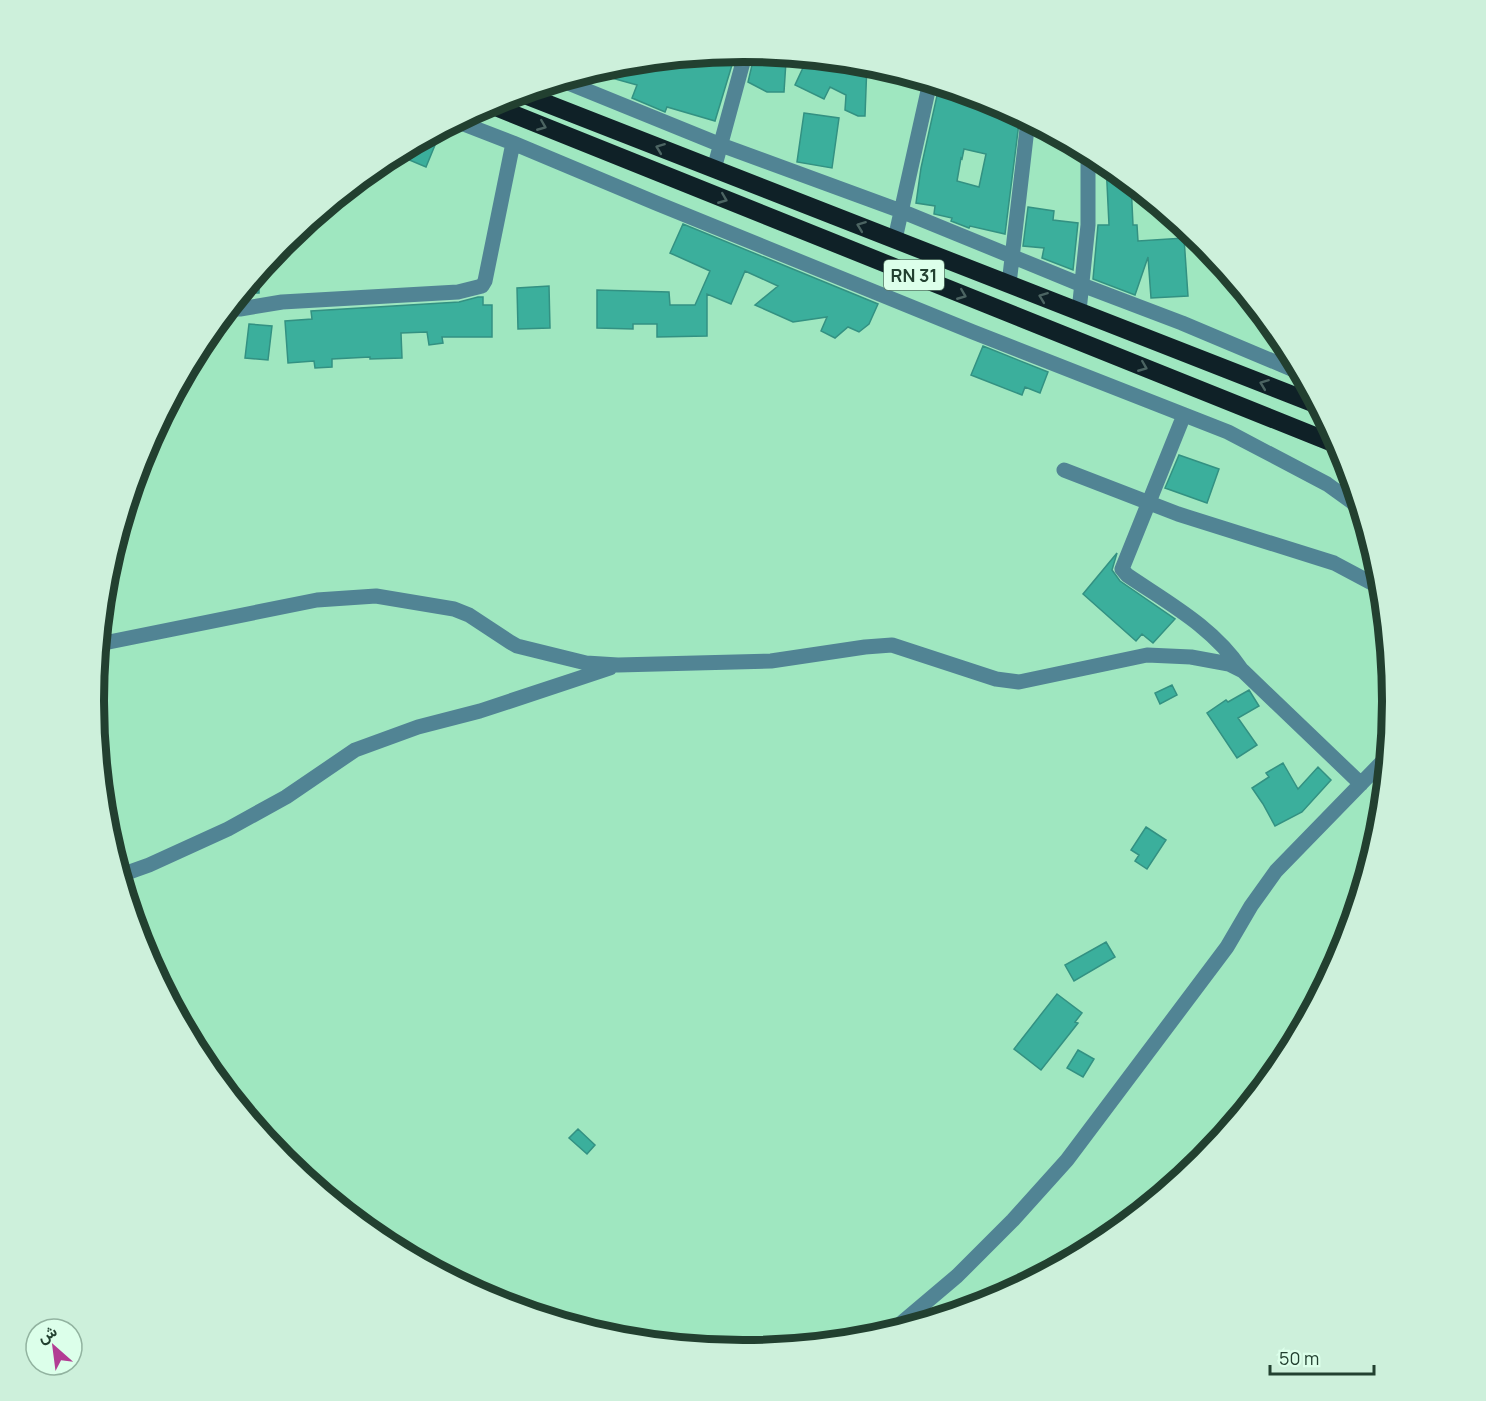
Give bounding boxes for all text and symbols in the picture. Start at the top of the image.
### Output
one-way arrow [536,119,547,131]
one-way arrow [656,143,667,155]
one-way arrow [717,191,728,204]
one-way arrow [857,221,867,234]
road number: RN 31 [884,260,944,290]
one-way arrow [956,288,967,300]
one-way arrow [1038,292,1049,305]
one-way arrow [1137,360,1148,372]
one-way arrow [1259,379,1270,391]
north arrow [24,1317,84,1377]
text: ش [33,1320,61,1348]
scale bar [1270,1338,1374,1376]
text: 50 m [1279,1346,1319,1370]

